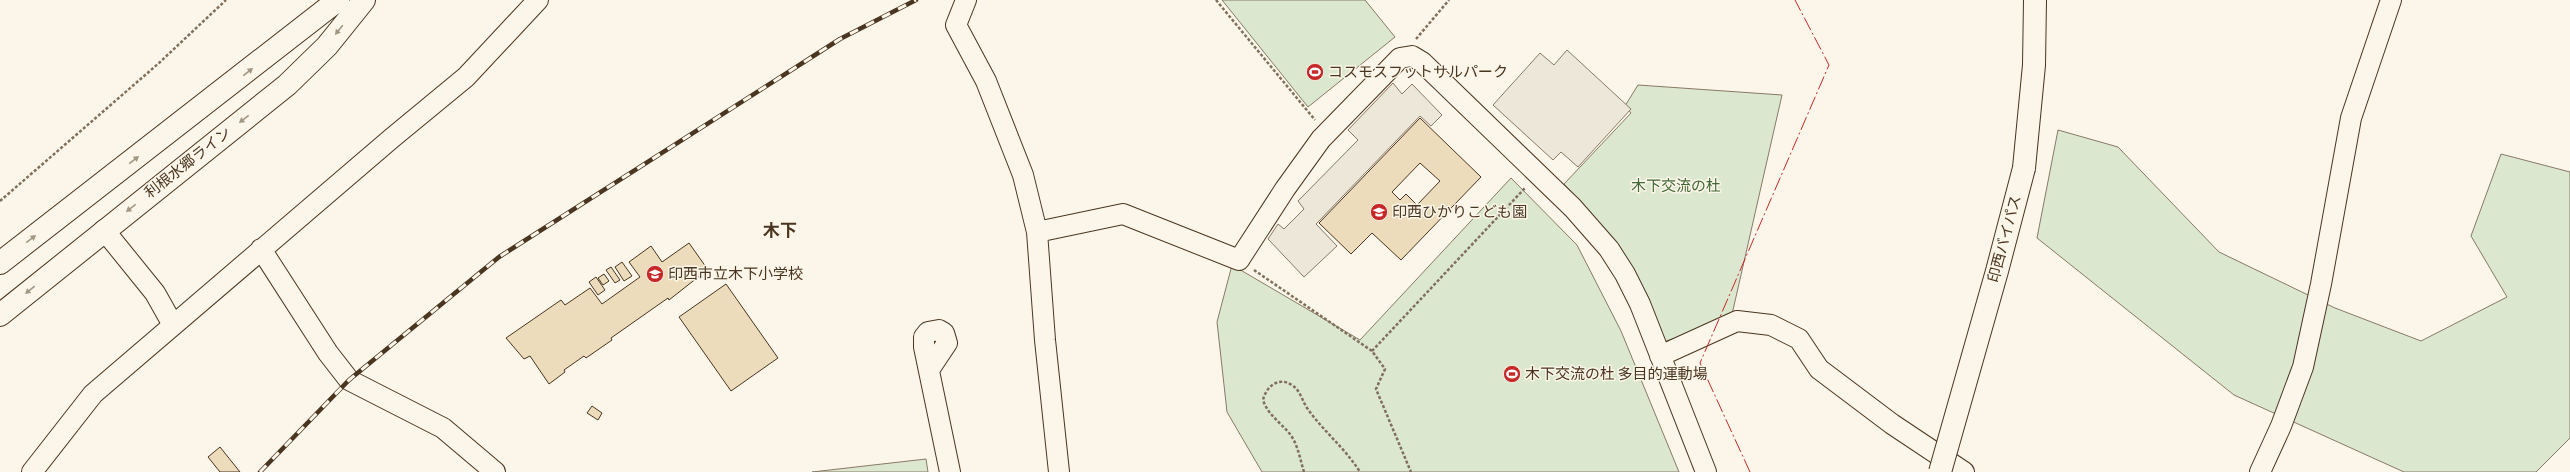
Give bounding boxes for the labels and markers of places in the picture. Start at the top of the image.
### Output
sports icon: コスモスフットサルパーク [1305,62,1325,82]
place label: コスモスフットサルパーク [1328,63,1508,82]
school or university icon: 印西ひかりこども園 [1369,202,1389,222]
place label: 印西ひかりこども園 [1392,203,1527,222]
school or university icon: 印西市立木下小学校 [645,264,665,284]
place label: 印西市立木下小学校 [668,265,803,284]
sports icon: 木下交流の杜 多目的運動場 [1502,364,1522,384]
place label: 木下交流の杜 多目的運動場 [1525,365,1707,384]

